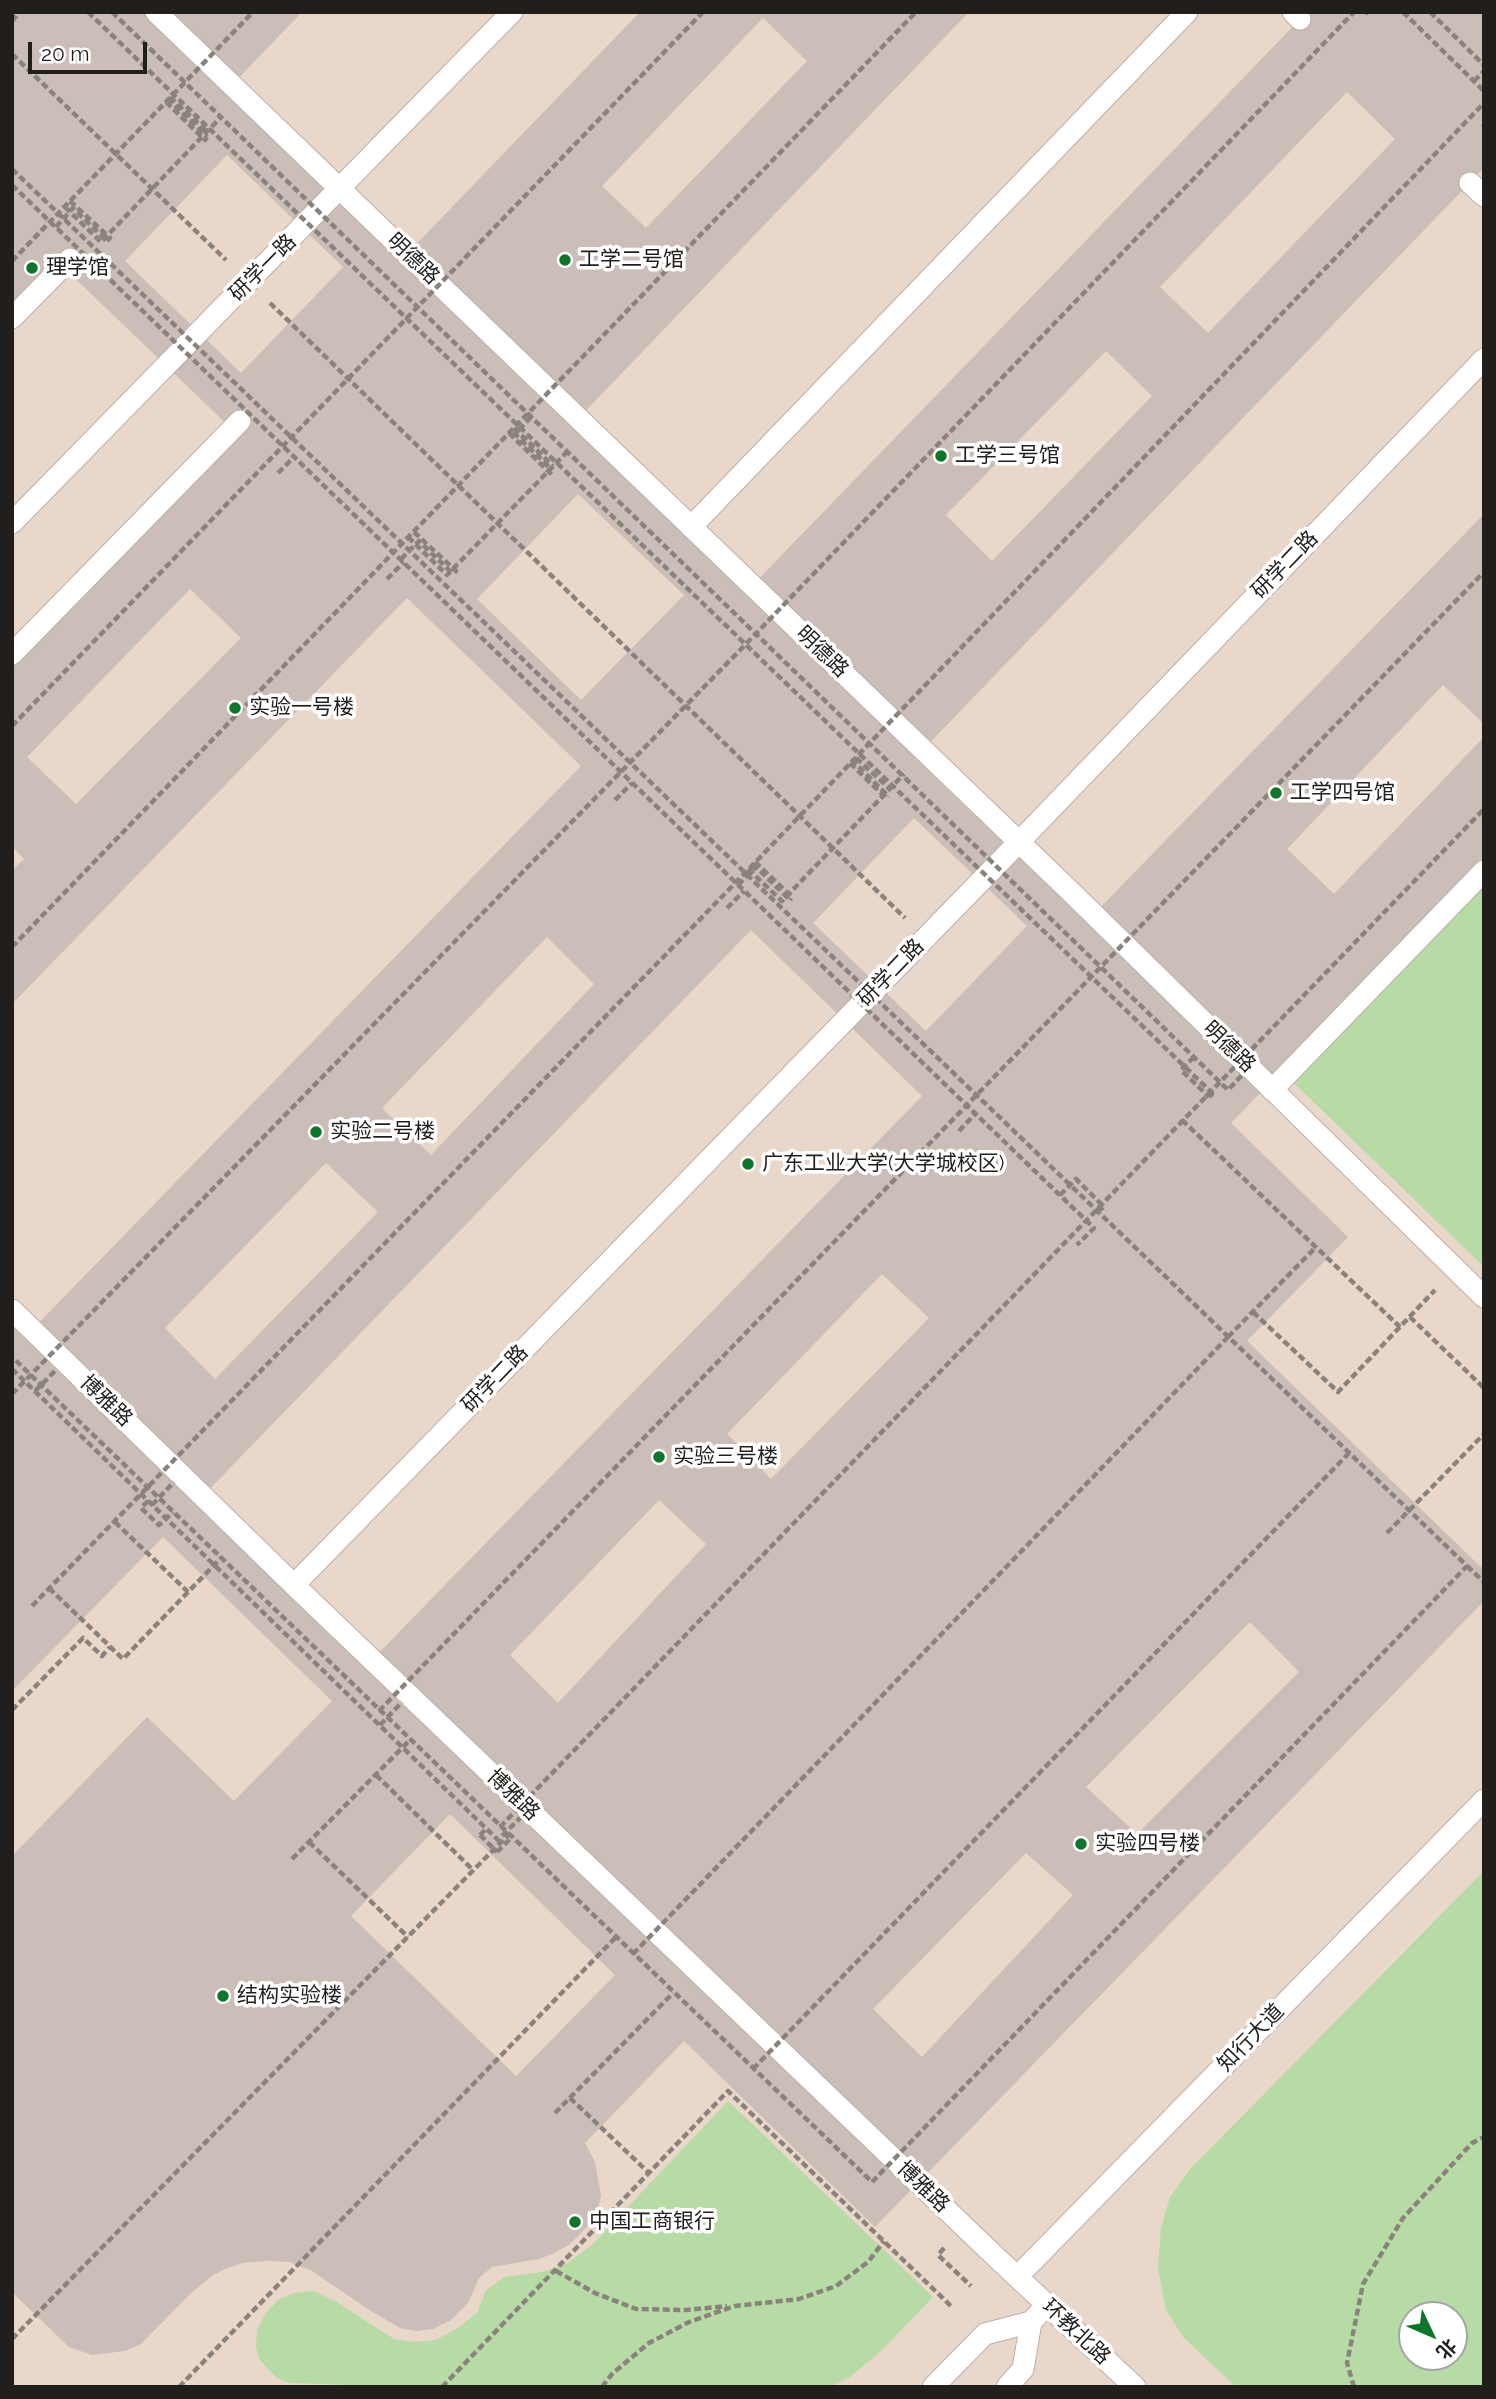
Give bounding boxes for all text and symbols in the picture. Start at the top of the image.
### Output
scale bar [32,28,150,72]
text: 20 m [41,41,89,66]
street label: 明德路 [382,228,444,290]
street label: 研学一路 [224,229,302,307]
place label: 工学二号馆 [579,247,684,273]
marker: 工学二号馆 [557,252,573,268]
place label: 理学馆 [46,255,109,281]
marker: 理学馆 [24,260,40,276]
place label: 工学三号馆 [955,443,1060,469]
marker: 工学三号馆 [933,448,949,464]
street label: 研学二路 [1247,526,1323,604]
street label: 明德路 [791,621,853,683]
place label: 实验一号楼 [249,695,354,721]
marker: 实验一号楼 [227,700,243,716]
place label: 工学四号馆 [1290,780,1395,806]
marker: 工学四号馆 [1268,785,1284,801]
street label: 研学二路 [853,934,929,1012]
street label: 明德路 [1198,1016,1260,1078]
place label: 实验二号楼 [330,1119,435,1145]
marker: 实验二号楼 [308,1124,324,1140]
place label: 广东工业大学(大学城校区) [762,1151,1004,1177]
marker: 广东工业大学(大学城校区) [740,1156,756,1172]
street label: 研学二路 [457,1340,533,1418]
street label: 博雅路 [75,1370,137,1432]
place label: 实验三号楼 [673,1444,778,1470]
marker: 实验三号楼 [651,1449,667,1465]
street label: 博雅路 [482,1764,544,1826]
place label: 实验四号楼 [1095,1831,1200,1857]
marker: 实验四号楼 [1073,1836,1089,1852]
place label: 结构实验楼 [237,1983,342,2009]
marker: 结构实验楼 [215,1988,231,2004]
street label: 知行大道 [1213,1999,1289,2077]
street label: 博雅路 [892,2156,954,2218]
place label: 中国工商银行 [589,2209,715,2235]
marker: 中国工商银行 [567,2214,583,2230]
street label: 环教北路 [1037,2294,1115,2370]
north arrow [1398,2301,1468,2371]
text: 北 [1432,2335,1461,2364]

